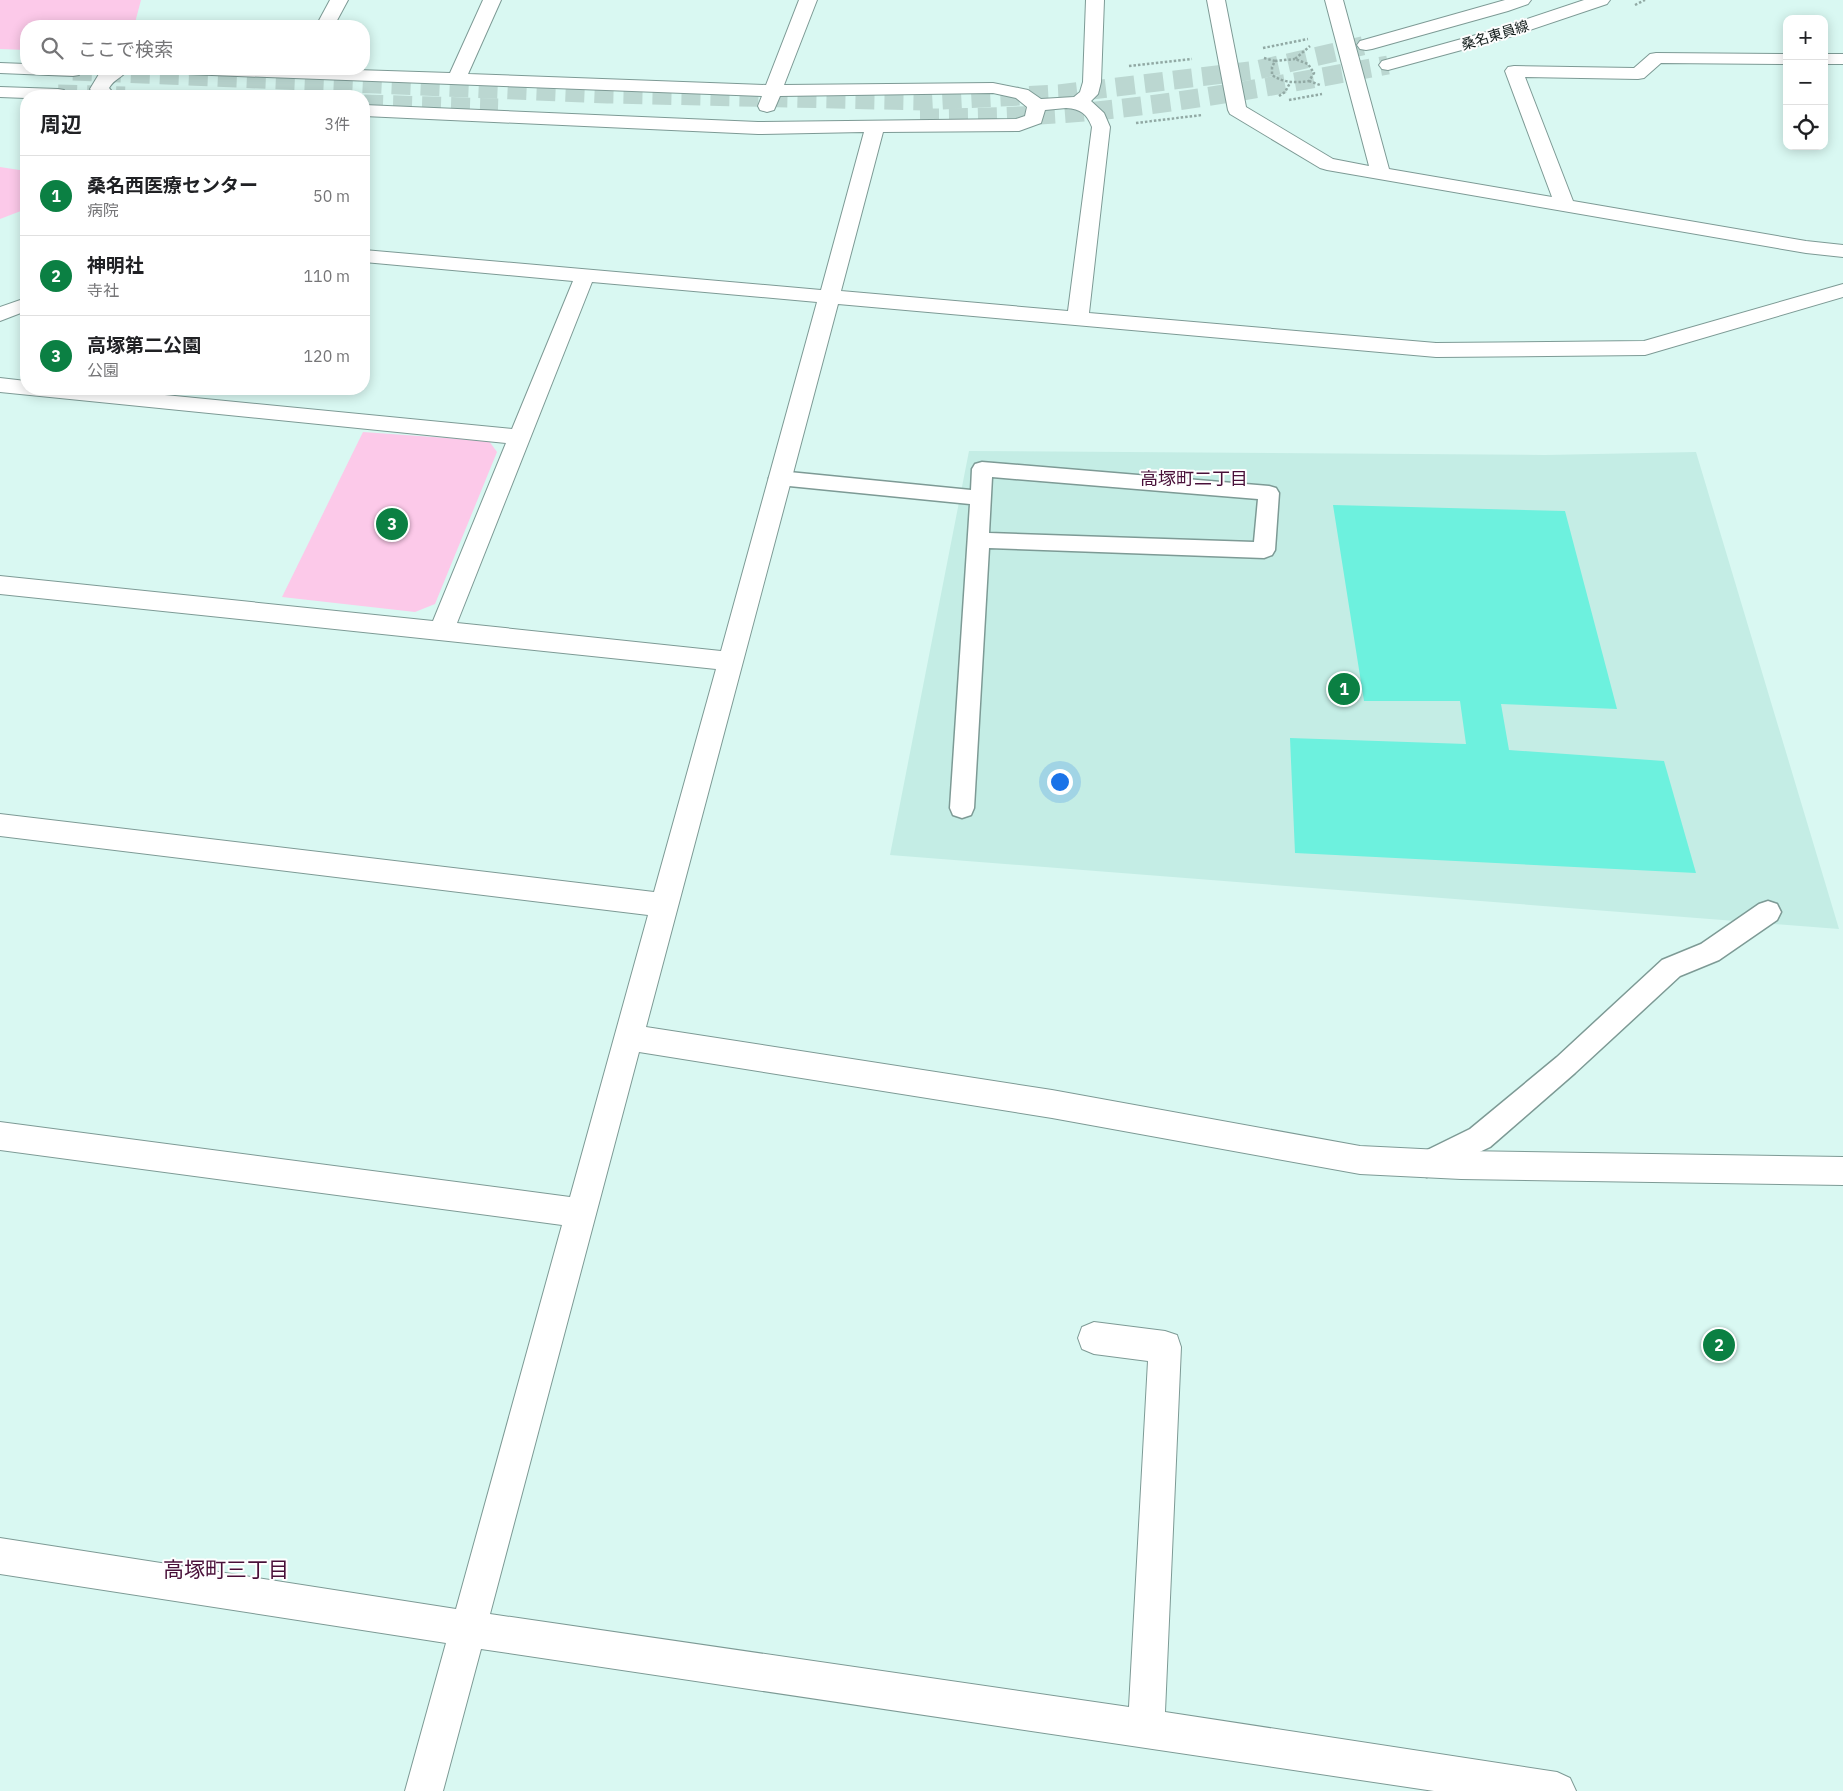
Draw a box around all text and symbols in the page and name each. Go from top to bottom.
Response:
map controls [1783,15,1828,150]
button: + [1783,15,1828,60]
street label: 桑名東員線 [1459,16,1531,54]
search box [20,20,370,75]
icon: search [38,34,66,62]
text: ここで検索 [78,37,173,61]
button: − [1783,60,1828,105]
button: locate [1783,105,1828,150]
text: 周辺 [40,110,82,138]
text: 3件 [324,114,350,134]
text: 桑名西医療センター [87,173,258,197]
text: 1 [51,186,61,206]
text: 50 m [313,186,350,206]
text: 病院 [87,200,119,220]
text: 神明社 [87,253,144,277]
text: 2 [51,266,61,286]
text: 110 m [303,266,350,286]
text: 寺社 [87,280,119,300]
text: 高塚第二公園 [87,333,201,357]
text: 3 [51,346,61,366]
text: 120 m [303,346,350,366]
text: 公園 [87,360,119,380]
district label: 高塚町二丁目 [1140,467,1248,490]
pin: 3 [376,505,408,543]
pin: 1 [1328,670,1360,708]
your location [1047,769,1073,795]
pin: 2 [1703,1326,1735,1364]
district label: 高塚町三丁目 [163,1555,289,1583]

